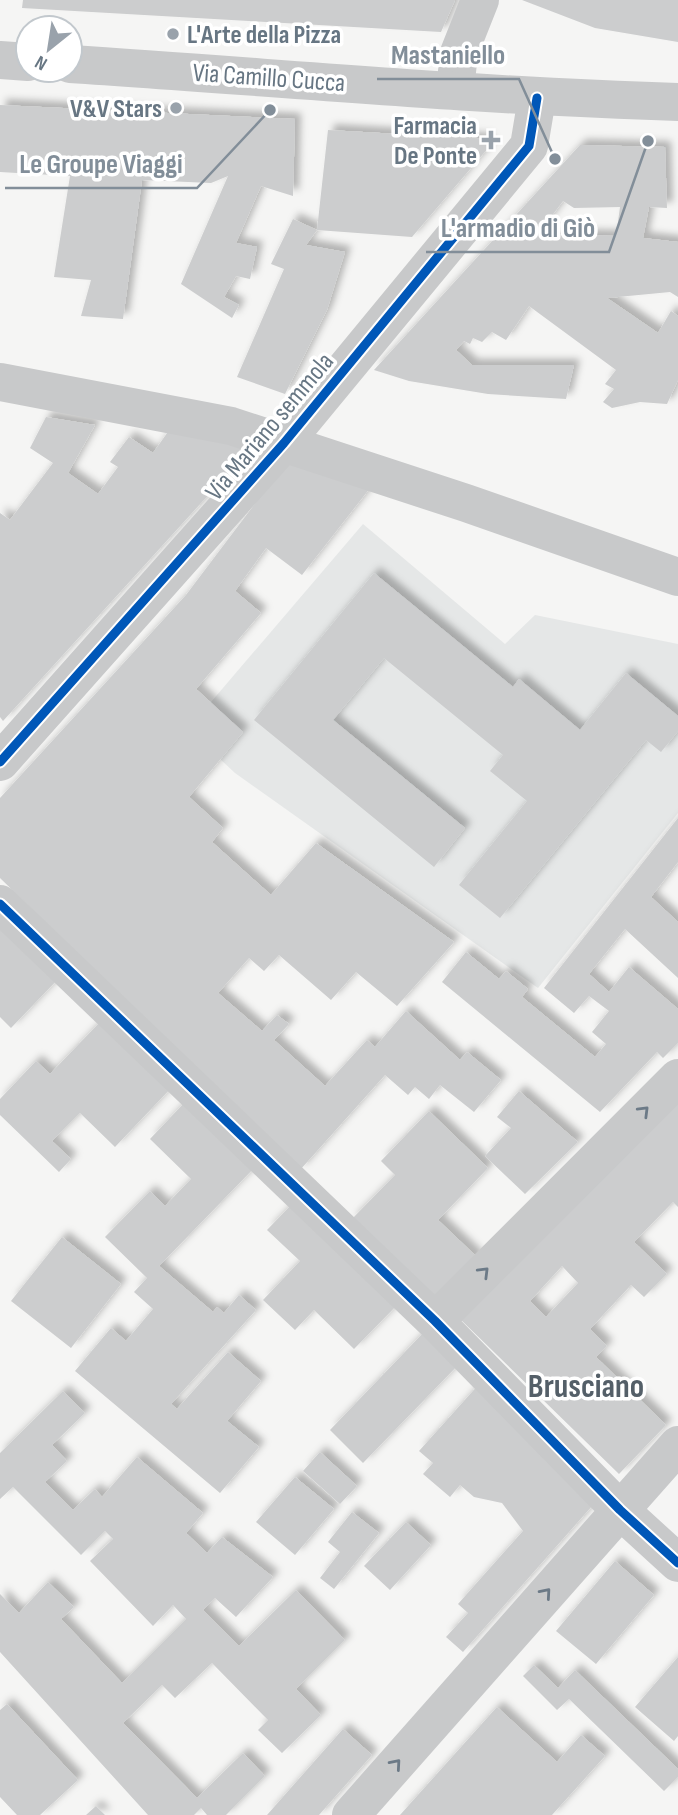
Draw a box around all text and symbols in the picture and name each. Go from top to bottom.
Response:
north arrow [14,14,84,84]
place label: L'Arte della Pizza [187,20,341,51]
marker: L'Arte della Pizza [165,26,181,42]
callout: Mastaniello [377,30,519,79]
text: Mastaniello [391,39,505,72]
text: N [31,50,51,75]
street label: Via Camillo Cucca [192,58,346,99]
place label: V&V Stars [70,94,162,125]
marker: V&V Stars [168,100,184,116]
place label: Farmacia De Ponte [394,111,477,172]
marker: Farmacia De Ponte [483,132,499,148]
callout: Le Groupe Viaggi [5,139,197,188]
text: Le Groupe Viaggi [19,148,183,181]
callout: L'armadio di Giò [426,203,609,252]
text: L'armadio di Giò [441,212,595,245]
street label: Via Mariano semmola [199,347,341,507]
one-way arrow [636,1107,649,1120]
one-way arrow [475,1268,488,1281]
district label: Brusciano [528,1367,644,1407]
one-way arrow [538,1588,550,1601]
one-way arrow [388,1759,400,1772]

